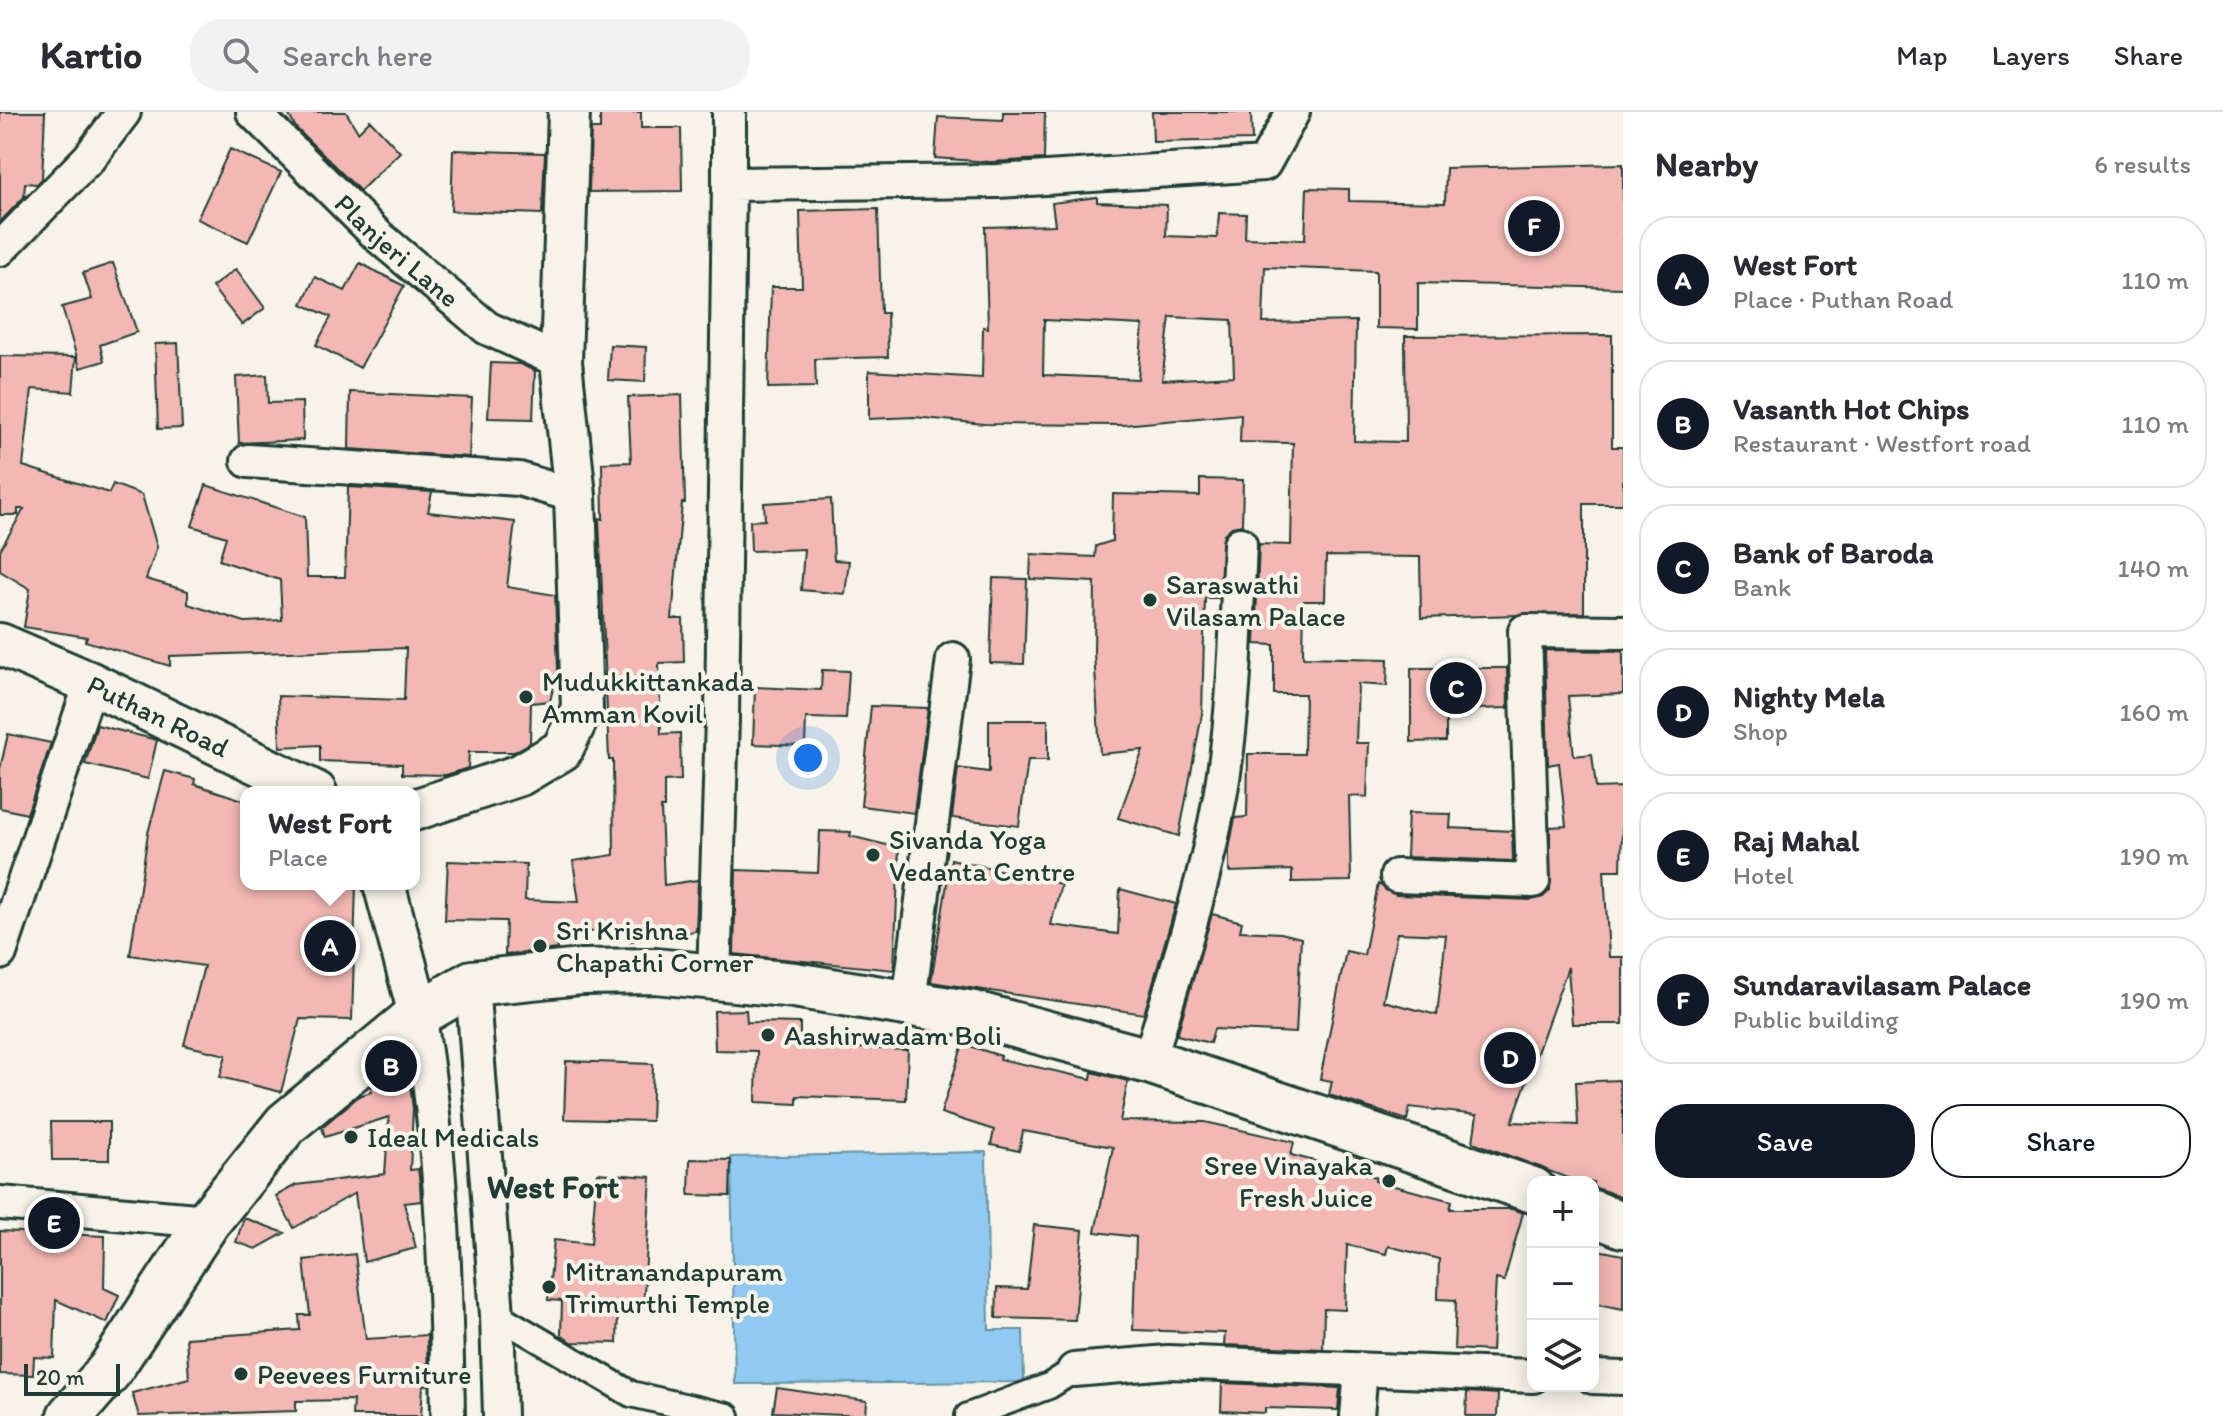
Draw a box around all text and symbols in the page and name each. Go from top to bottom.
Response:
search box [190,19,750,91]
text: Kartio [40,32,142,78]
icon: search [218,33,262,77]
text: Search here [282,37,433,74]
text: Map [1896,38,1948,72]
text: Layers [1992,38,2070,72]
text: Share [2114,38,2183,72]
text: Nearby [1655,144,1758,185]
text: 6 results [2094,148,2191,180]
street label: Planjeri Lane [328,186,467,315]
pin: F [1508,196,1560,256]
text: West Fort [1733,246,1857,283]
text: A [1675,264,1691,296]
text: 110 m [2121,264,2189,296]
text: Place · Puthan Road [1733,283,1953,315]
text: Vasanth Hot Chips [1733,390,1969,427]
text: B [1675,408,1691,440]
text: 110 m [2121,408,2189,440]
text: Restaurant · Westfort road [1733,427,2031,459]
text: Bank of Baroda [1733,534,1933,571]
text: C [1675,552,1691,584]
text: 140 m [2118,552,2189,584]
place label: Saraswathi Vilasam Palace [1166,567,1346,633]
text: Bank [1733,571,1791,603]
marker: Saraswathi Vilasam Palace [1141,591,1159,609]
pin: C [1430,658,1482,718]
place label: Mudukkittankada Amman Kovil [542,664,755,730]
street label: Puthan Road [82,667,235,765]
text: Nighty Mela [1733,678,1885,715]
marker: Mudukkittankada Amman Kovil [517,688,535,706]
text: D [1674,696,1692,728]
text: 160 m [2119,696,2189,728]
text: Shop [1733,715,1788,747]
your location [788,738,828,778]
popup [240,786,420,890]
text: West Fort [268,804,392,841]
place label: Sivanda Yoga Vedanta Centre [889,822,1075,888]
text: Raj Mahal [1733,822,1859,859]
text: E [1676,840,1690,872]
text: 190 m [2120,840,2189,872]
text: Place [268,841,328,873]
marker: Sivanda Yoga Vedanta Centre [864,846,882,864]
text: Hotel [1733,859,1794,891]
place label: Sri Krishna Chapathi Corner [556,913,753,979]
pin: A [304,916,356,976]
marker: Sri Krishna Chapathi Corner [531,937,549,955]
text: Sundaravilasam Palace [1733,966,2031,1003]
text: F [1676,984,1690,1016]
text: 190 m [2120,984,2189,1016]
text: Public building [1733,1003,1899,1035]
place label: Aashirwadam Boli [784,1018,1002,1052]
marker: Aashirwadam Boli [759,1026,777,1044]
pin: D [1484,1028,1536,1088]
pin: B [365,1036,417,1096]
button: Save [1655,1104,1915,1178]
button: Share [1931,1104,2191,1178]
place label: Ideal Medicals [367,1120,539,1154]
marker: Ideal Medicals [342,1128,360,1146]
place label: Sree Vinayaka Fresh Juice [1204,1148,1373,1214]
district label: West Fort [487,1168,619,1206]
marker: Sree Vinayaka Fresh Juice [1380,1172,1398,1190]
map controls [1527,1176,1599,1392]
button: + [1527,1176,1599,1248]
pin: E [28,1193,80,1253]
button: − [1527,1248,1599,1320]
place label: Mitranandapuram Trimurthi Temple [565,1254,784,1320]
marker: Mitranandapuram Trimurthi Temple [540,1278,558,1296]
button: layers [1527,1320,1599,1392]
place label: Peevees Furniture [257,1357,471,1391]
scale bar [24,1360,120,1396]
text: 20 m [36,1364,85,1391]
marker: Peevees Furniture [232,1365,250,1383]

